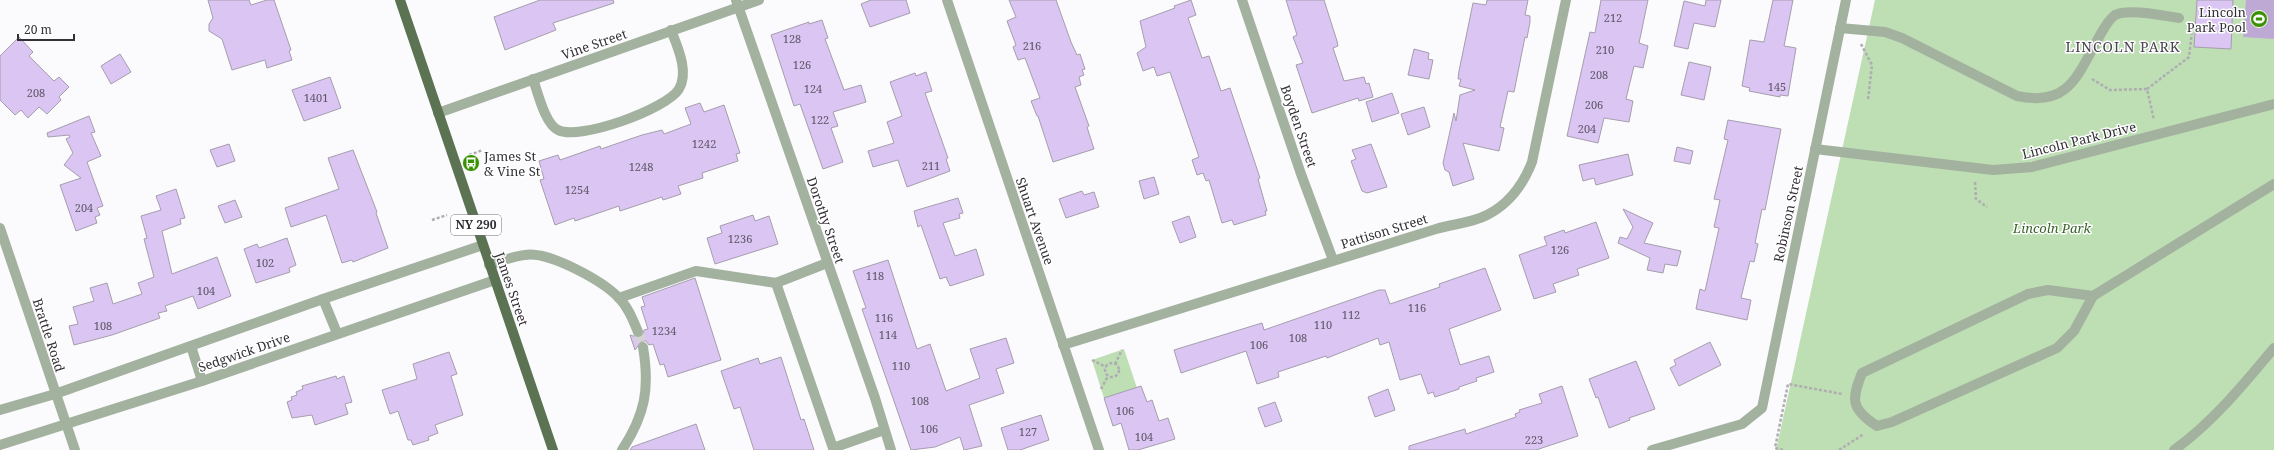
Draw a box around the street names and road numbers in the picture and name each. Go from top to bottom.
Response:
street label: Vine Street [559,24,629,64]
street label: Boyden Street [1276,82,1322,170]
street label: Lincoln Park Drive [2020,117,2138,163]
street label: Robinson Street [1769,164,1807,264]
street label: Dorothy Street [803,174,849,266]
street label: Shuart Avenue [1012,175,1058,267]
street label: Pattison Street [1338,209,1430,253]
road number: NY 290 [451,215,501,235]
street label: James Street [491,249,533,329]
street label: Brattle Road [29,296,69,374]
street label: Sedgwick Drive [196,328,292,376]

